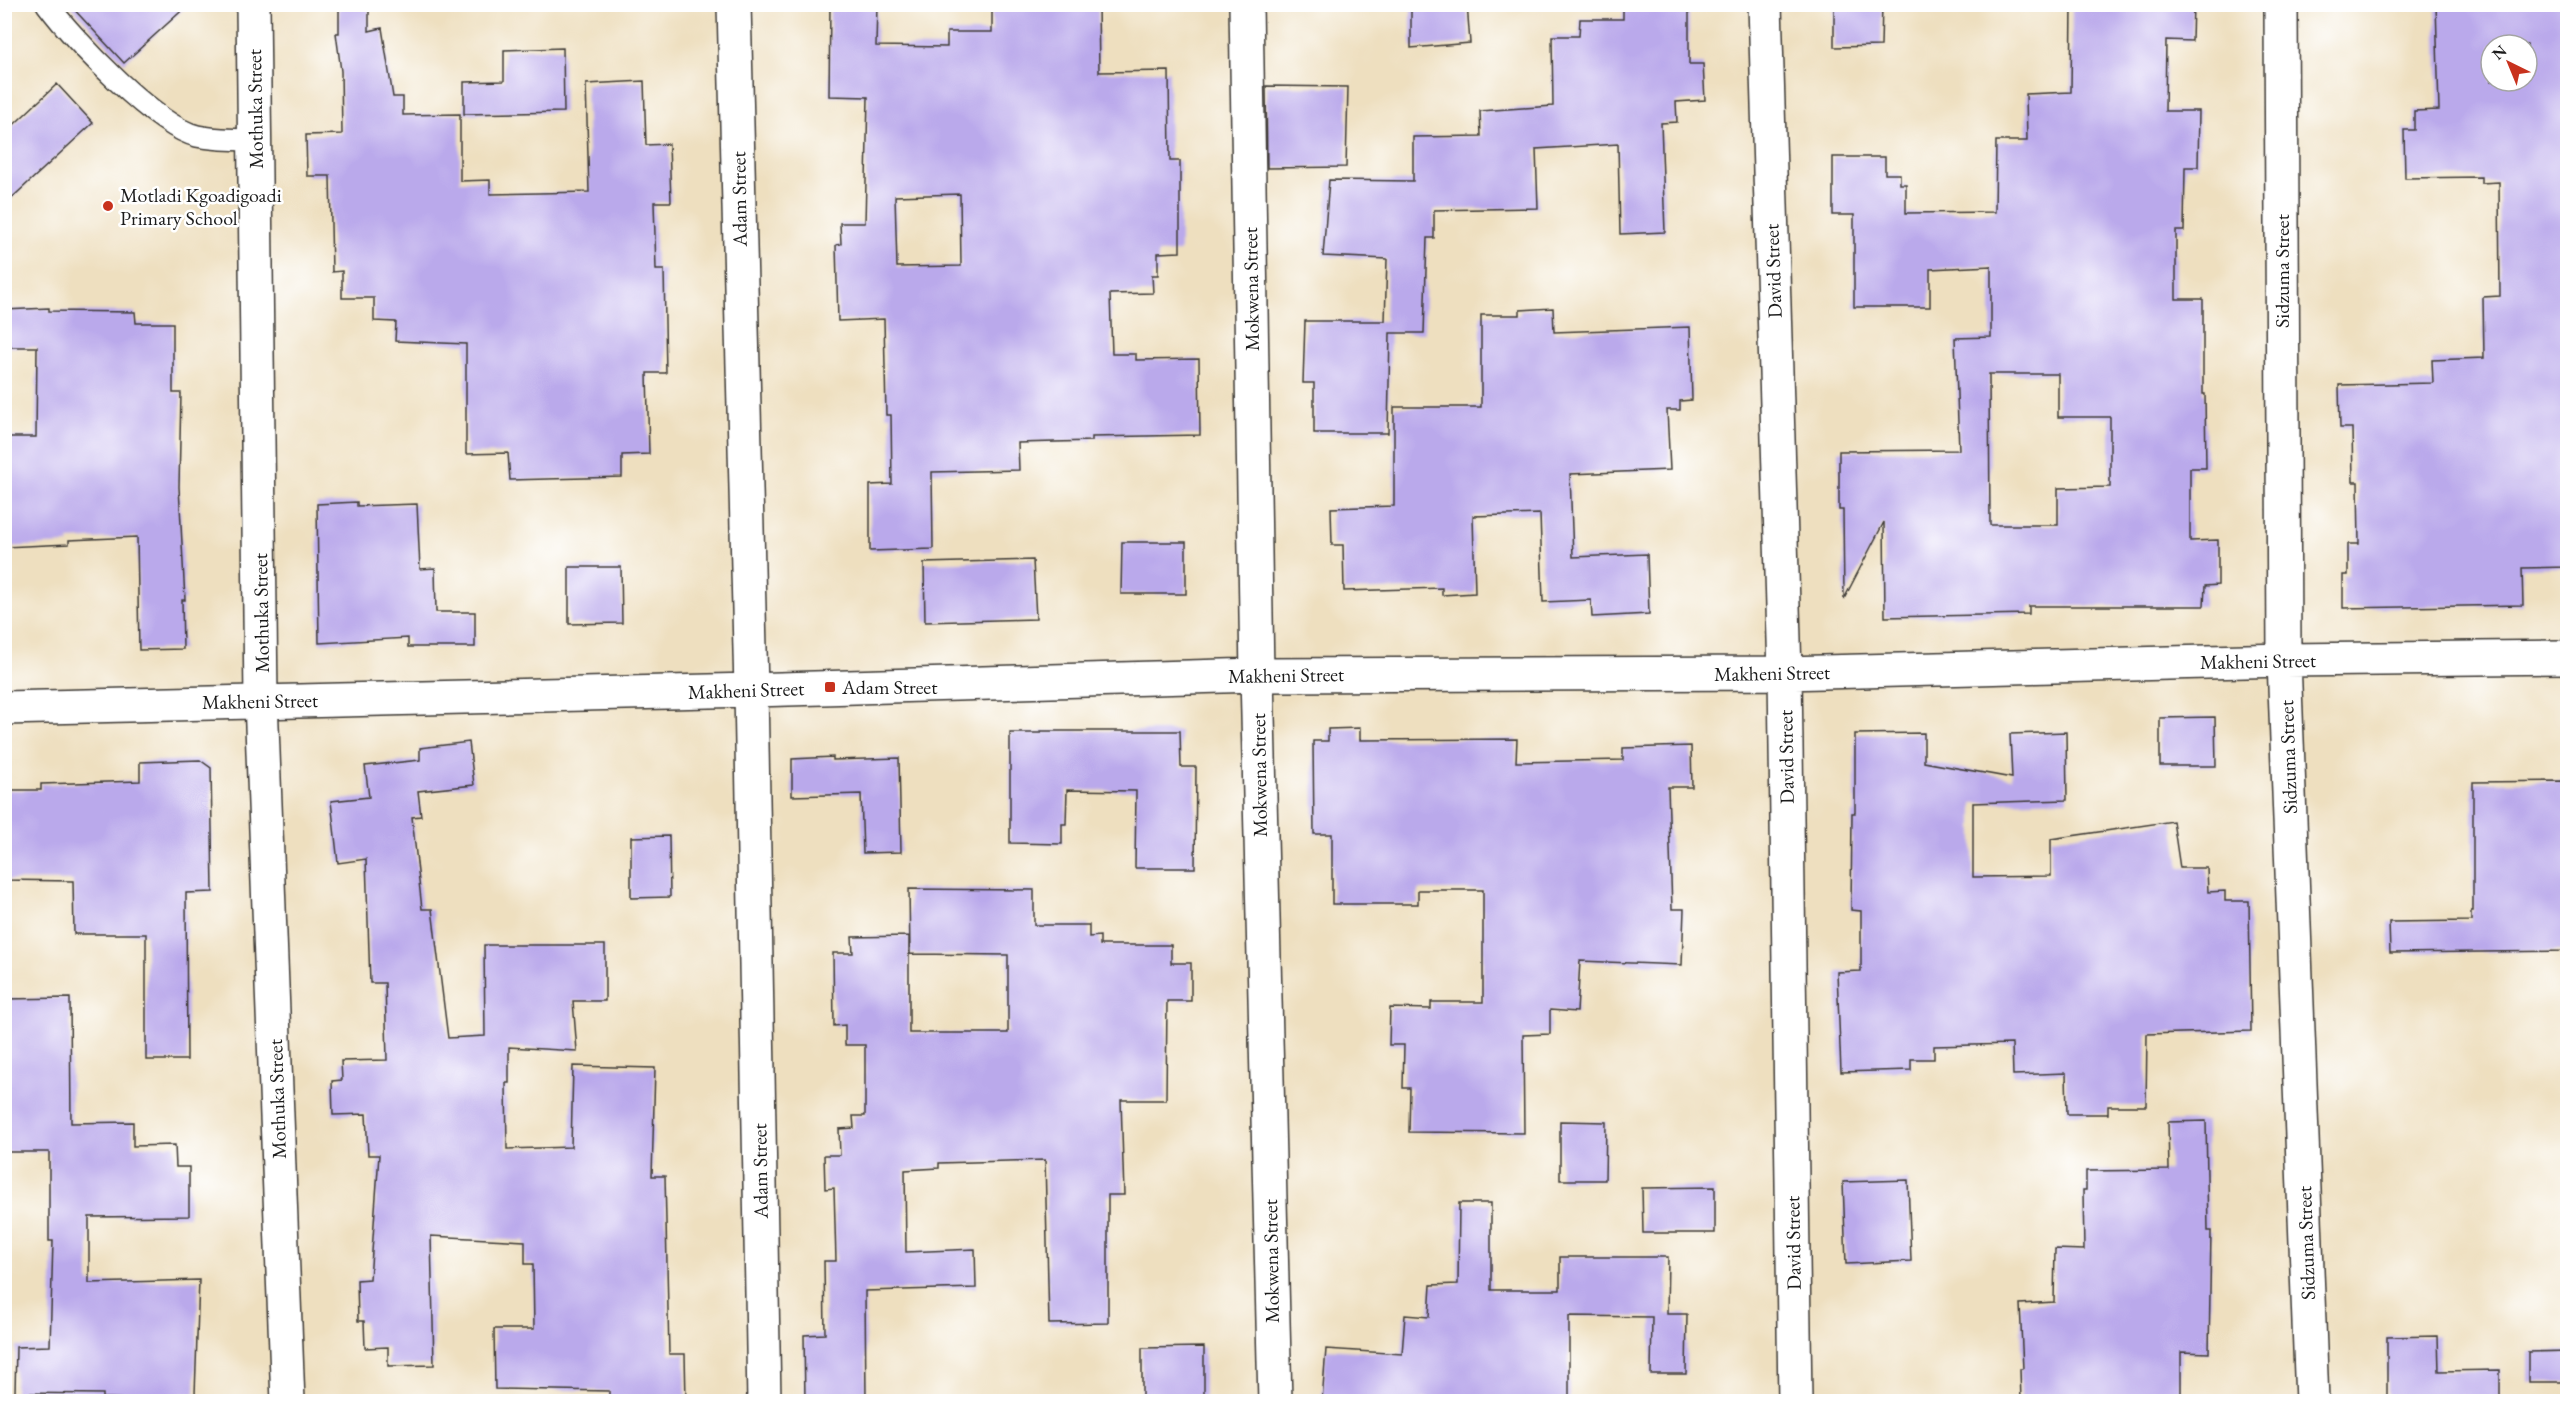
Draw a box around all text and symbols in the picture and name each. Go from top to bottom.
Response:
north arrow [2479,33,2539,93]
text: N [2487,40,2511,64]
street label: Mothuka Street [241,48,269,169]
street label: Adam Street [725,150,753,248]
place label: Motladi Kgoadigoadi Primary School [120,182,282,231]
marker: Motladi Kgoadigoadi Primary School [101,199,115,213]
street label: Sidzuma Street [2269,213,2295,328]
street label: David Street [1758,223,1788,319]
street label: Mokwena Street [1237,226,1265,351]
street label: Mothuka Street [247,552,275,673]
street label: Makheni Street [2200,647,2317,675]
street label: Makheni Street [1714,659,1831,687]
street label: Makheni Street [1228,661,1345,689]
place label: Adam Street [841,674,938,700]
street label: Makheni Street [687,675,805,705]
marker: Adam Street [823,680,837,694]
street label: Makheni Street [202,687,319,715]
street label: Sidzuma Street [2273,699,2303,814]
street label: David Street [1772,709,1800,804]
street label: Mokwena Street [1245,712,1273,837]
street label: Mothuka Street [262,1038,292,1159]
street label: Adam Street [746,1122,774,1220]
street label: Sidzuma Street [2291,1185,2321,1300]
street label: David Street [1779,1195,1807,1290]
street label: Mokwena Street [1257,1198,1285,1323]

